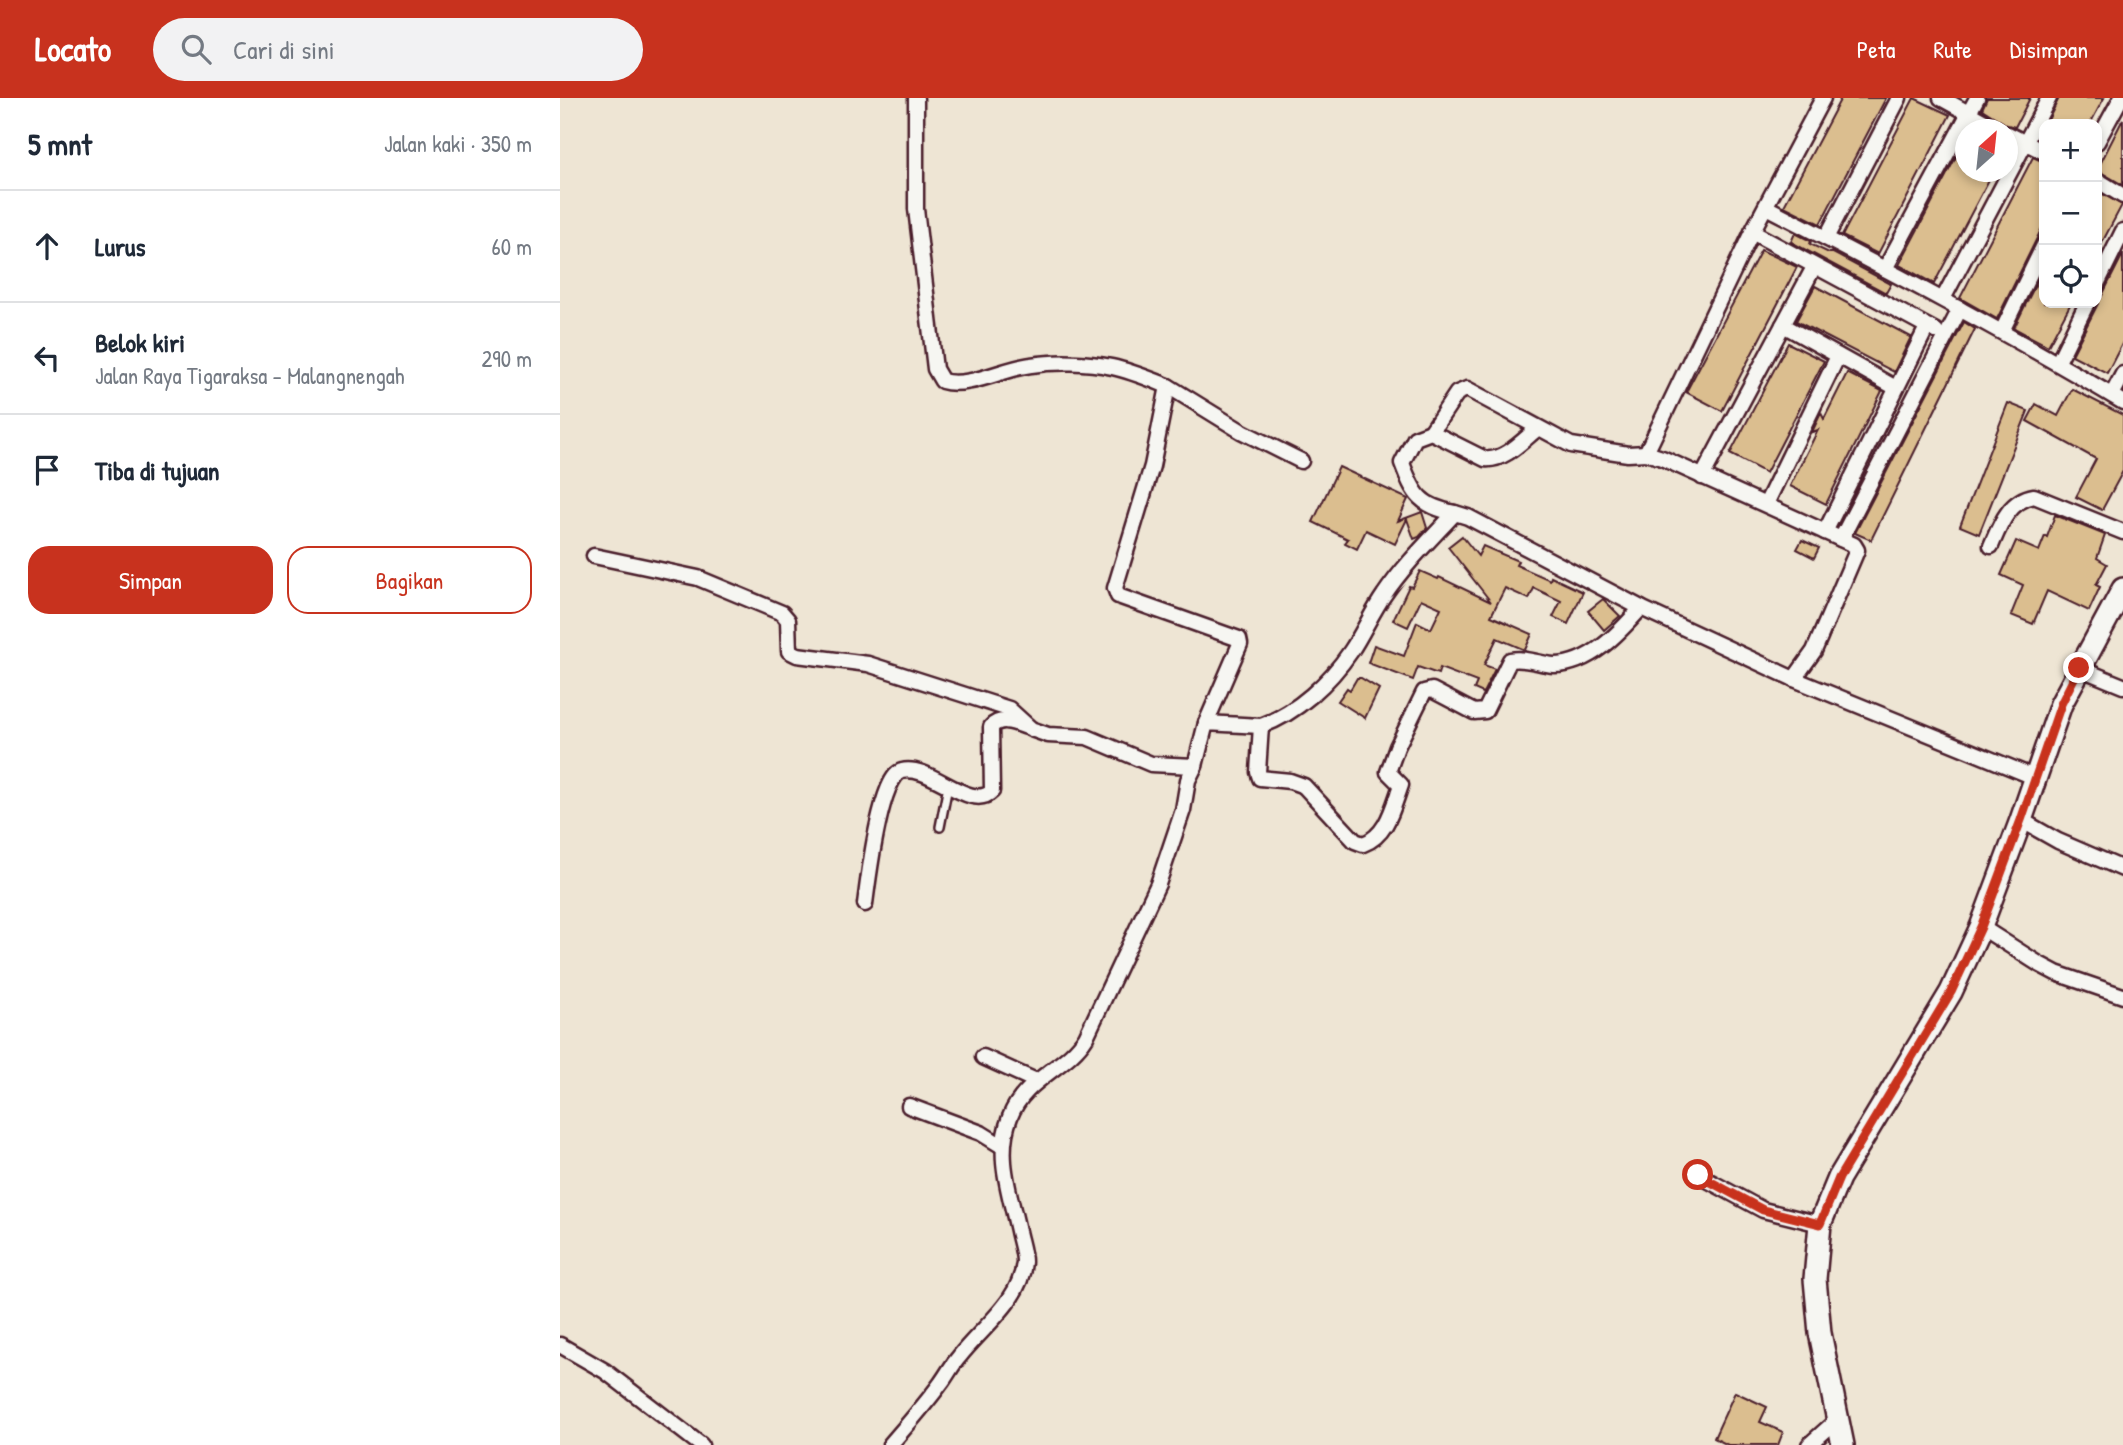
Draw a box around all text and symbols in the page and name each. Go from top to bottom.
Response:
search box [153,18,643,81]
text: Locato [35,27,111,71]
icon: search [177,30,215,68]
text: Cari di sini [233,32,335,67]
text: Peta [1857,33,1895,65]
text: Rute [1933,33,1972,65]
text: Disimpan [2010,33,2088,65]
north arrow [1955,119,2018,182]
map controls [2039,119,2102,308]
button: + [2039,119,2102,182]
text: 5 mnt [28,124,92,164]
text: Jalan kaki · 350 m [384,128,532,159]
button: − [2039,182,2102,245]
icon: ahead [28,227,66,265]
text: Lurus [95,229,146,264]
text: 60 m [492,231,532,262]
button: locate [2039,245,2102,308]
text: Belok kiri [95,325,185,360]
icon: left [28,339,66,377]
text: 290 m [482,343,532,374]
text: Jalan Raya Tigaraksa - Malangnengah [95,360,405,391]
icon: arrive [28,451,66,489]
text: Tiba di tujuan [95,453,220,488]
button: Simpan [28,546,273,614]
button: Bagikan [287,546,532,614]
route end [2063,652,2094,683]
route start [1682,1159,1713,1190]

